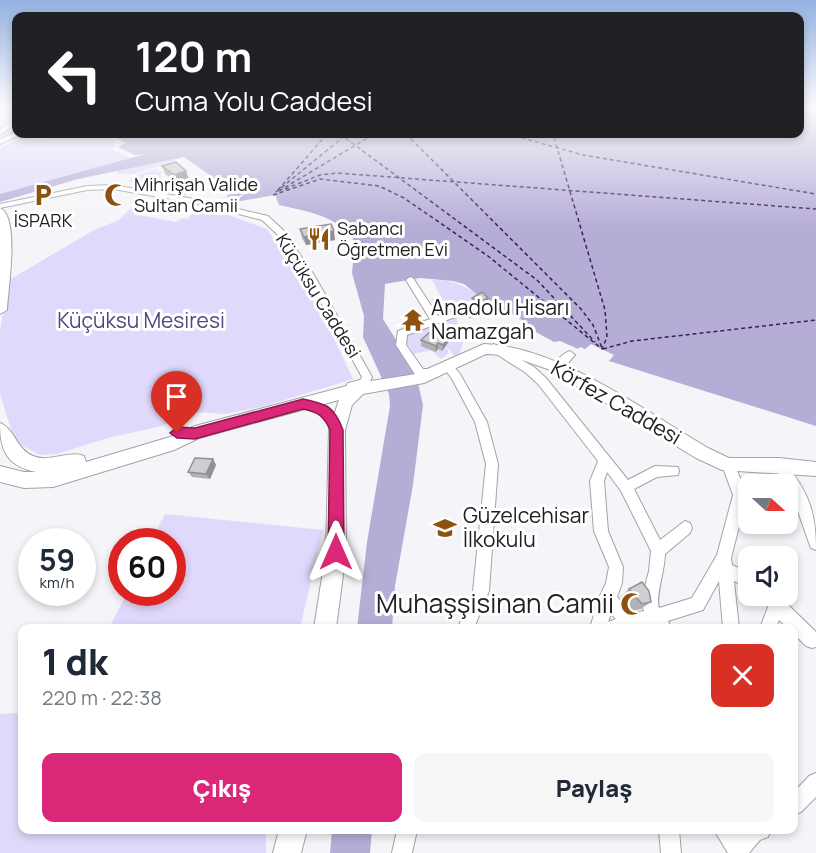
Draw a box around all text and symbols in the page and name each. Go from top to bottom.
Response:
text: 120 m [135,27,252,85]
icon: left [36,36,114,114]
text: Cuma Yolu Caddesi [135,82,373,119]
place label: Mihrişah Valide Sultan Camii [134,172,258,217]
parking icon: İSPARK [30,182,56,208]
mosque icon: Mihrişah Valide Sultan Camii [103,182,129,208]
place label: İSPARK [14,208,73,232]
place label: Sabancı Öğretmen Evi [337,216,448,261]
restaurant icon: Sabancı Öğretmen Evi [306,226,332,252]
street label: Küçüksu Caddesi [271,229,367,362]
place label: Anadolu Hisarı Namazgah [431,293,569,345]
park label: Küçüksu Mesiresi [57,306,225,334]
temple icon: Anadolu Hisarı Namazgah [400,307,426,333]
street label: Körfez Caddesi [546,354,687,451]
pin [151,371,202,433]
icon: arrive [160,380,193,413]
north arrow [738,474,798,534]
map controls [738,474,798,606]
place label: Güzelcehisar İlkokulu [463,501,589,553]
school or university icon: Güzelcehisar İlkokulu [432,515,458,541]
position arrow [304,520,368,584]
speed limit sign: 60 [108,528,186,606]
text: 59 [39,539,75,580]
button: sound [738,546,798,606]
text: km/h [40,572,74,593]
place label: Muhaşşisinan Camii [376,585,614,621]
mosque icon: Muhaşşisinan Camii [619,591,645,617]
text: 1 dk [42,637,108,686]
button: close [711,644,774,707]
text: 220 m · 22:38 [42,684,162,711]
button: Çıkış [42,753,402,822]
button: Paylaş [414,753,774,822]

